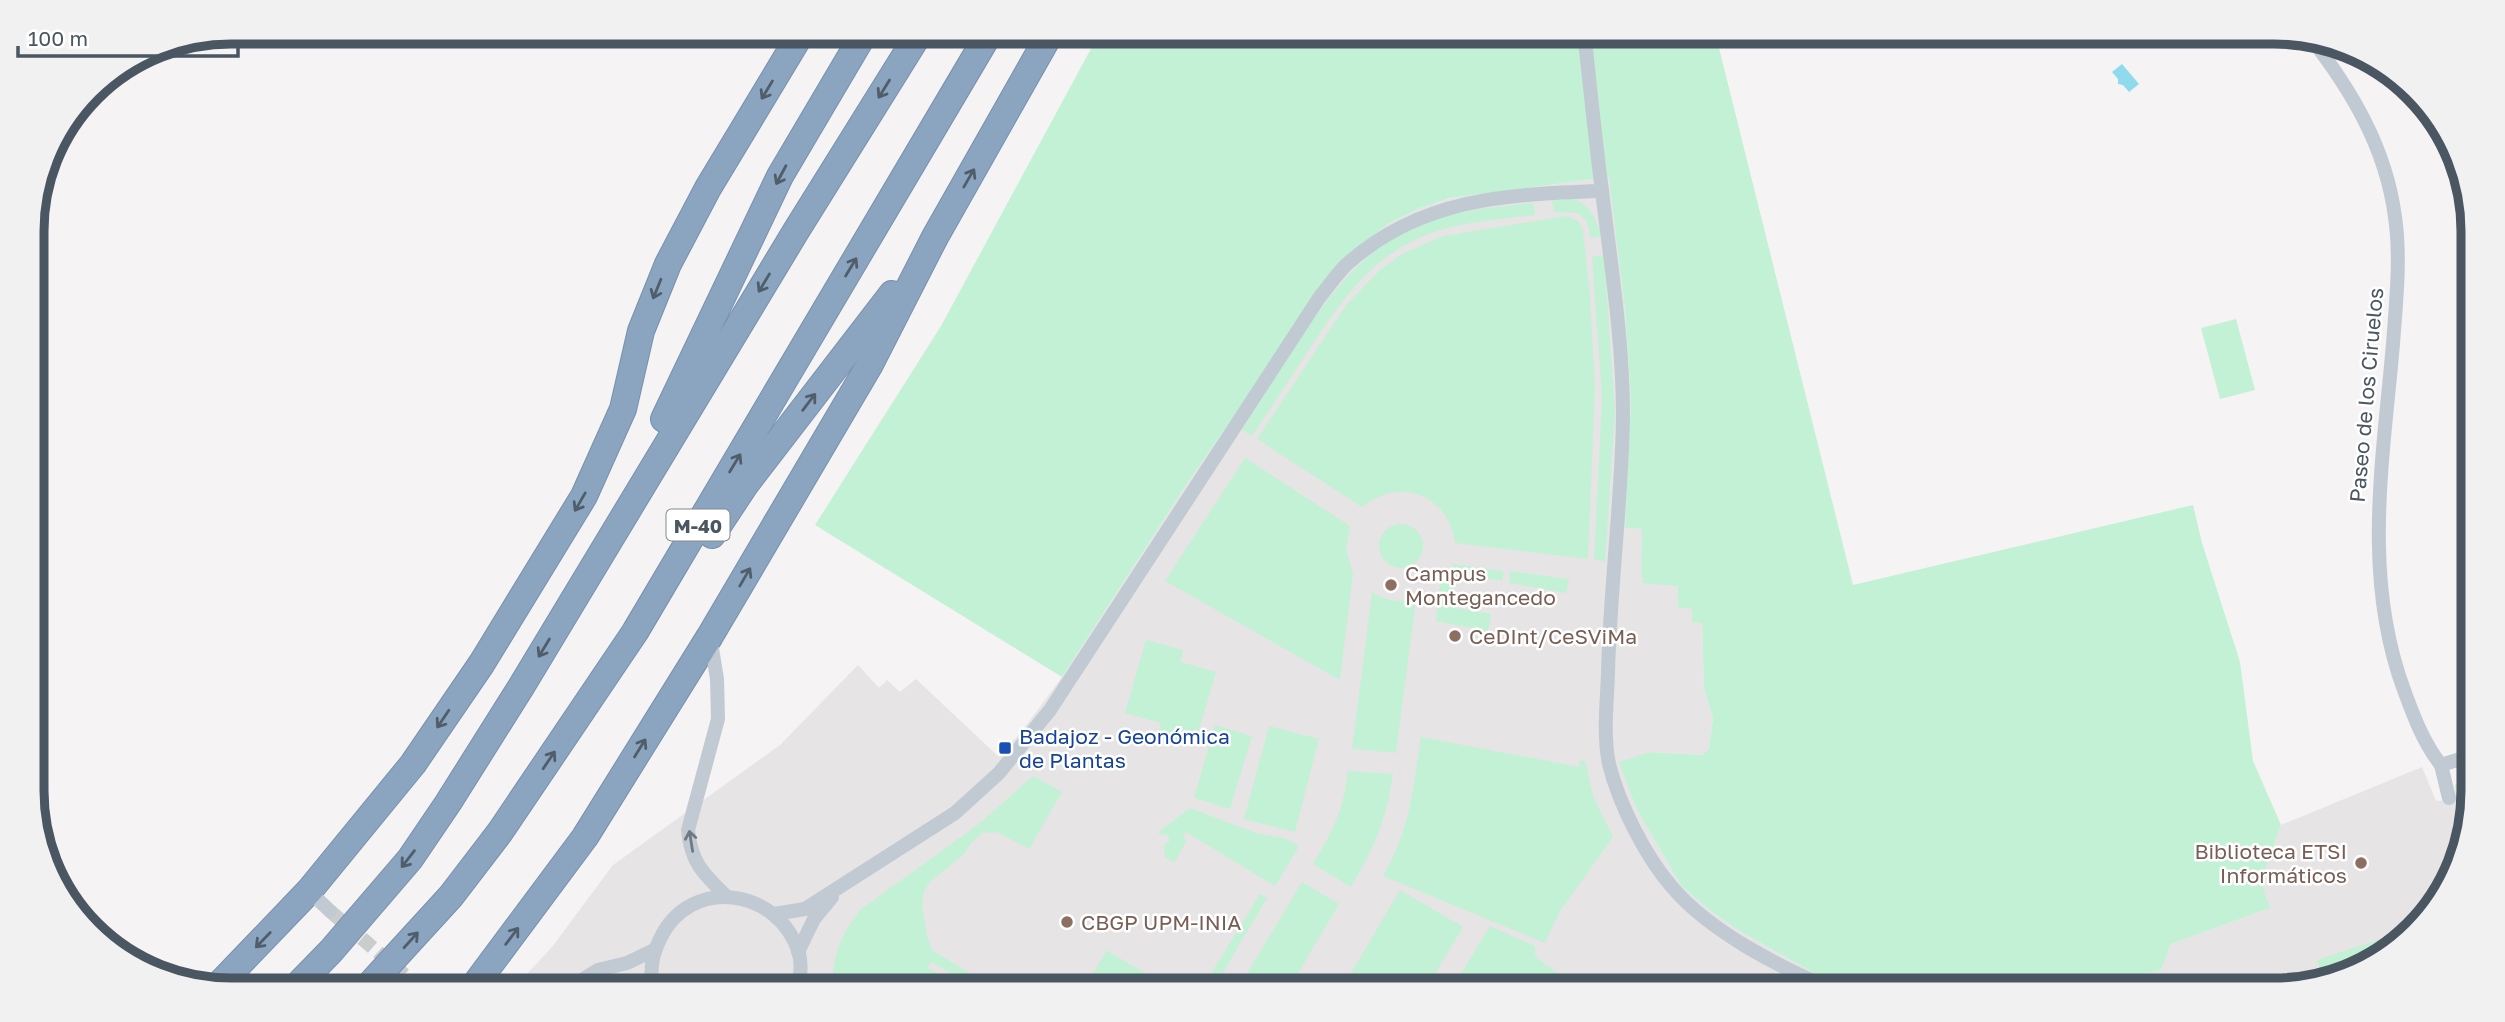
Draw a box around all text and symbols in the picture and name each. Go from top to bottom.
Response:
scale bar [18,14,238,58]
text: 100 m [28,25,88,51]
one-way arrow [760,79,774,99]
one-way arrow [876,79,890,99]
one-way arrow [774,164,787,185]
one-way arrow [963,168,976,189]
one-way arrow [844,258,858,278]
one-way arrow [757,272,771,292]
one-way arrow [650,278,663,299]
street label: Paseo de los Ciruelos [2344,286,2388,504]
one-way arrow [802,393,816,412]
one-way arrow [728,454,742,474]
one-way arrow [573,491,587,511]
road number: M-40 [666,510,730,540]
place label: Campus Montegancedo [1405,560,1556,610]
one-way arrow [738,567,752,587]
marker: Campus Montegancedo [1383,577,1399,593]
place label: CeDInt/CeSViMa [1469,623,1637,649]
marker: CeDInt/CeSViMa [1447,628,1463,644]
one-way arrow [537,638,551,658]
one-way arrow [436,709,450,729]
place label: Badajoz - Geonómica de Plantas [1019,723,1230,773]
one-way arrow [634,739,648,759]
marker: Badajoz - Geonómica de Plantas [997,740,1013,756]
one-way arrow [542,750,556,770]
one-way arrow [684,830,697,853]
place label: Biblioteca ETSI Informáticos [2194,838,2347,888]
one-way arrow [401,849,416,868]
marker: Biblioteca ETSI Informáticos [2353,855,2369,871]
place label: CBGP UPM-INIA [1081,909,1241,935]
marker: CBGP UPM-INIA [1059,914,1075,930]
one-way arrow [504,927,519,946]
one-way arrow [254,931,271,948]
one-way arrow [403,931,419,949]

